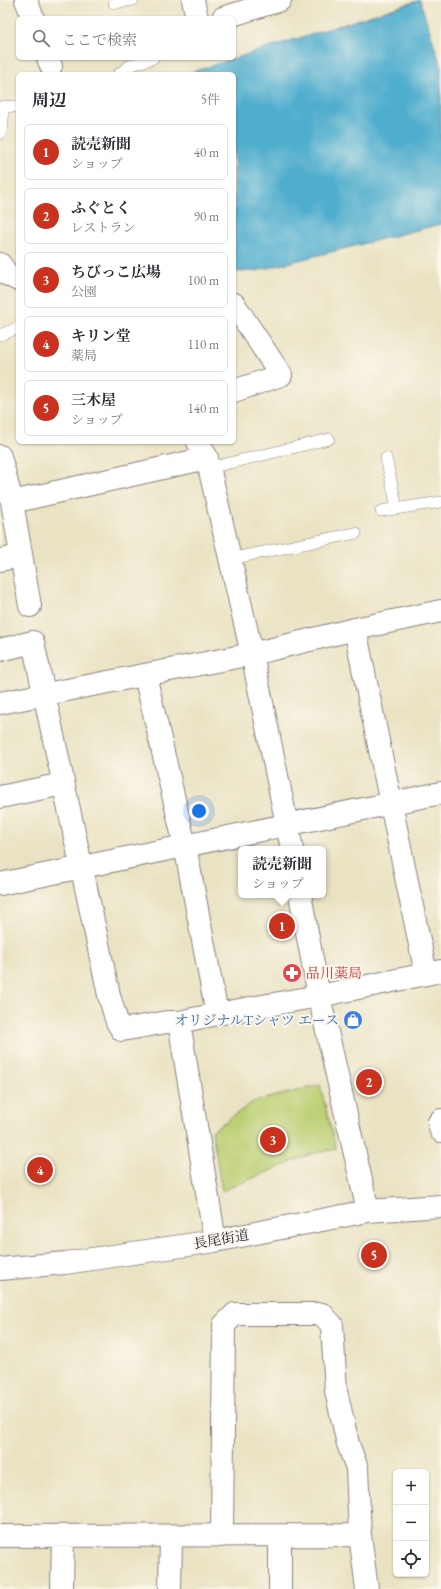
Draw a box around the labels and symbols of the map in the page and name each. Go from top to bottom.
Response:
your location [189,801,209,821]
pin: 1 [269,911,295,941]
pharmacy icon: 品川薬局 [281,962,303,984]
place label: 品川薬局 [306,964,362,982]
shop icon: オリジナルTシャツ エース [342,1009,364,1031]
place label: オリジナルTシャツ エース [175,1011,339,1029]
pin: 2 [356,1067,382,1097]
pin: 3 [260,1125,286,1155]
pin: 4 [27,1155,53,1185]
street label: 長尾街道 [192,1225,250,1253]
pin: 5 [361,1240,387,1270]

